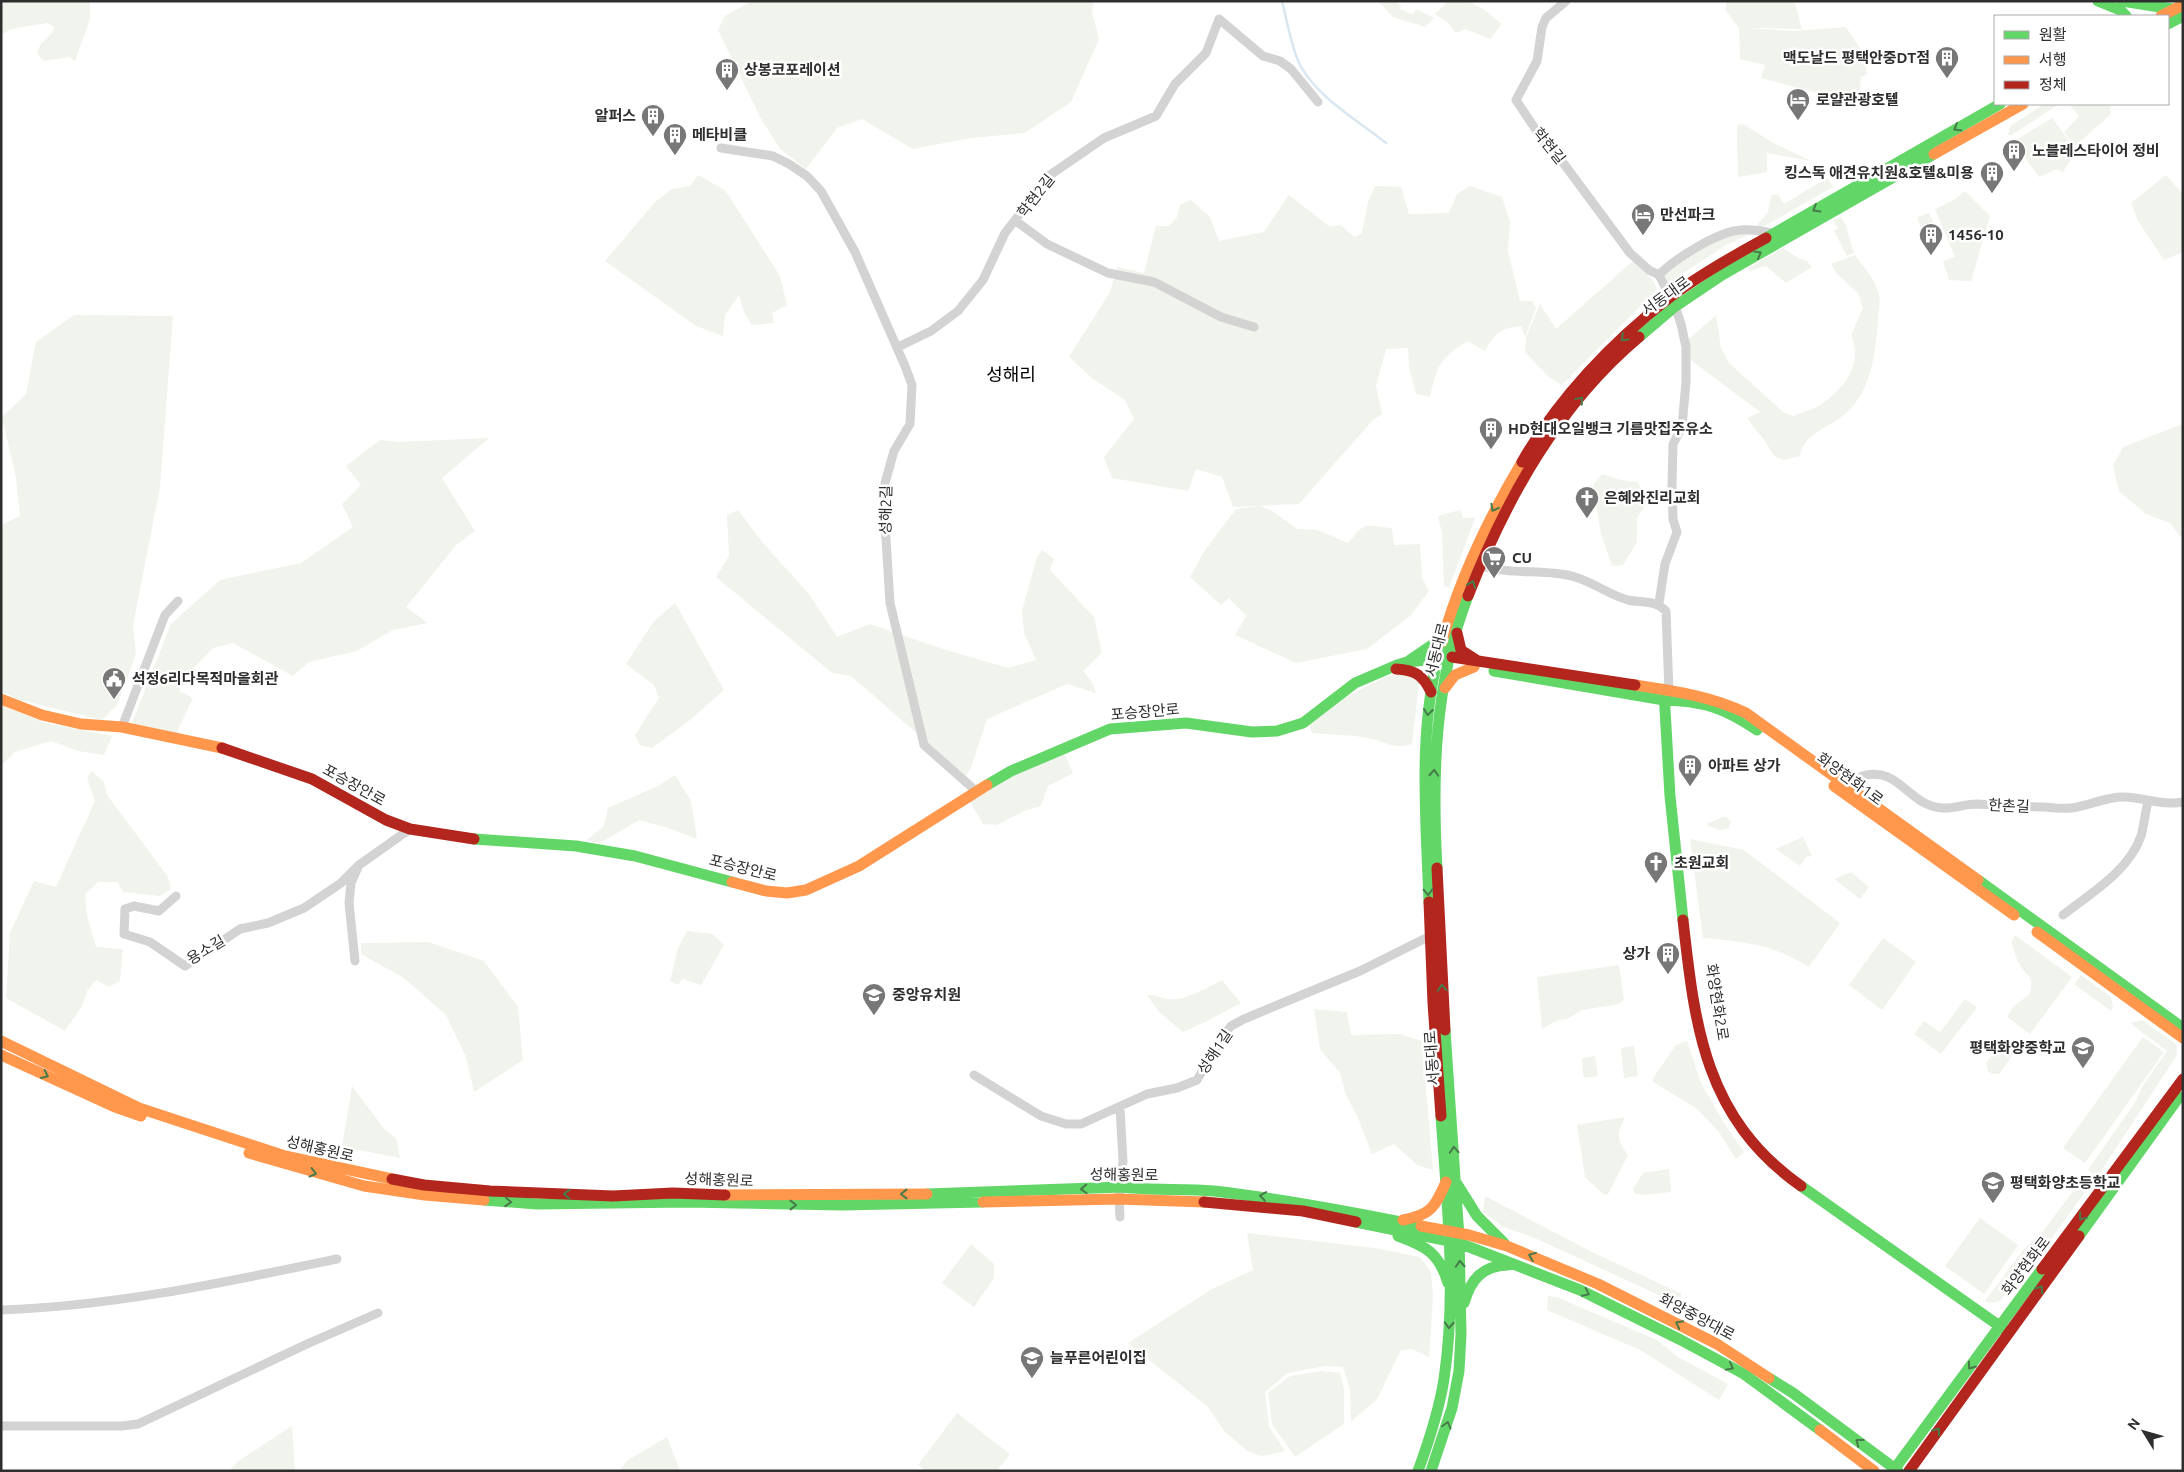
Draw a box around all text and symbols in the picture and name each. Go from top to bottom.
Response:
legend [1994,15,2169,105]
text: 원활 [2039,26,2067,43]
building icon: 맥도날드 평택안중DT점 [1934,45,1960,79]
place label: 맥도날드 평택안중DT점 [1783,49,1930,66]
text: 서행 [2039,51,2067,68]
building icon: 상봉코포레이션 [714,57,740,91]
place label: 상봉코포레이션 [744,61,841,78]
text: 정체 [2039,76,2067,93]
hotel icon: 로얄관광호텔 [1785,87,1811,121]
place label: 로얄관광호텔 [1816,91,1899,108]
building icon: 알퍼스 [640,103,666,137]
place label: 알퍼스 [595,107,636,124]
building icon: 메타비클 [662,122,688,156]
one-way arrow [1954,122,1963,132]
street label: 학현길 [1530,124,1569,167]
place label: 메타비클 [692,126,747,143]
building icon: 노블레스타이어 정비 [2001,138,2027,172]
place label: 노블레스타이어 정비 [2032,142,2160,159]
building icon: 킹스독 애견유치원&호텔&미용 [1979,160,2005,194]
place label: 킹스독 애견유치원&호텔&미용 [1784,164,1974,181]
street label: 학현2길 [1014,171,1058,221]
hotel icon: 만선파크 [1630,202,1656,236]
one-way arrow [1813,203,1822,213]
place label: 만선파크 [1660,206,1715,223]
building icon: 1456-10 [1918,222,1944,256]
place label: 1456-10 [1948,226,2004,243]
one-way arrow [1753,250,1762,260]
street label: 서동대로 [1638,272,1693,319]
one-way arrow [1620,332,1629,341]
district label: 성해리 [986,364,1036,384]
one-way arrow [1574,396,1583,405]
building icon: HD현대오일뱅크 기름맛집주유소 [1478,416,1504,450]
place label: HD현대오일뱅크 기름맛집주유소 [1508,420,1713,437]
street label: 성해2길 [877,485,894,535]
church icon: 은혜와진리교회 [1574,485,1600,519]
place label: 은혜와진리교회 [1604,489,1701,506]
one-way arrow [1491,503,1501,512]
supermarket icon: CU [1481,545,1507,579]
place label: CU [1512,549,1532,566]
one-way arrow [1466,581,1476,589]
street label: 서동대로 [1422,621,1451,679]
public building icon: 석정6리다목적마을회관 [101,666,127,700]
place label: 석정6리다목적마을회관 [132,670,279,687]
street label: 포승장안로 [1110,700,1180,723]
one-way arrow [1423,708,1434,716]
street label: 화양현화1로 [1814,749,1887,808]
building icon: 아파트 상가 [1677,753,1703,787]
place label: 아파트 상가 [1708,757,1781,774]
street label: 포승장안로 [320,760,389,809]
one-way arrow [1429,768,1440,776]
street label: 한촌길 [1988,796,2030,815]
church icon: 초원교회 [1643,850,1669,884]
street label: 포승장안로 [708,851,779,884]
place label: 초원교회 [1674,854,1729,871]
one-way arrow [1423,888,1433,896]
street label: 용소길 [184,932,228,968]
building icon: 상가 [1655,941,1681,975]
place label: 상가 [1622,945,1650,962]
street label: 화양현화2로 [1703,962,1732,1042]
school or university icon: 중앙유치원 [861,982,887,1016]
one-way arrow [1437,983,1448,991]
place label: 중앙유치원 [892,986,961,1003]
street label: 성해1길 [1194,1026,1236,1077]
street label: 서동대로 [1421,1030,1442,1086]
school or university icon: 평택화양중학교 [2070,1035,2096,1069]
place label: 평택화양중학교 [1969,1039,2066,1056]
one-way arrow [40,1069,49,1080]
street label: 성해홍원로 [285,1132,356,1165]
one-way arrow [1448,1145,1459,1153]
street label: 성해홍원로 [1089,1165,1159,1184]
one-way arrow [308,1167,316,1177]
street label: 성해홍원로 [684,1170,754,1189]
school or university icon: 평택화양초등학교 [1980,1170,2006,1204]
place label: 평택화양초등학교 [2010,1174,2121,1191]
one-way arrow [1080,1183,1088,1194]
one-way arrow [562,1189,570,1199]
one-way arrow [900,1189,908,1199]
one-way arrow [1259,1192,1268,1202]
one-way arrow [504,1196,512,1207]
one-way arrow [789,1200,797,1210]
one-way arrow [2079,1211,2088,1221]
street label: 화양현화로 [1998,1233,2053,1298]
one-way arrow [1528,1252,1537,1262]
one-way arrow [1454,1260,1465,1268]
one-way arrow [2035,1286,2043,1295]
one-way arrow [1581,1287,1590,1297]
street label: 화양중앙대로 [1657,1290,1738,1344]
one-way arrow [1675,1320,1684,1330]
one-way arrow [1443,1321,1454,1329]
school or university icon: 늘푸른어린이집 [1019,1345,1045,1379]
place label: 늘푸른어린이집 [1050,1349,1147,1366]
one-way arrow [1968,1360,1977,1370]
one-way arrow [1725,1361,1734,1371]
north arrow [2119,1407,2169,1457]
text: N [2124,1415,2143,1433]
one-way arrow [1441,1420,1452,1429]
one-way arrow [1932,1428,1940,1437]
one-way arrow [1856,1439,1865,1447]

